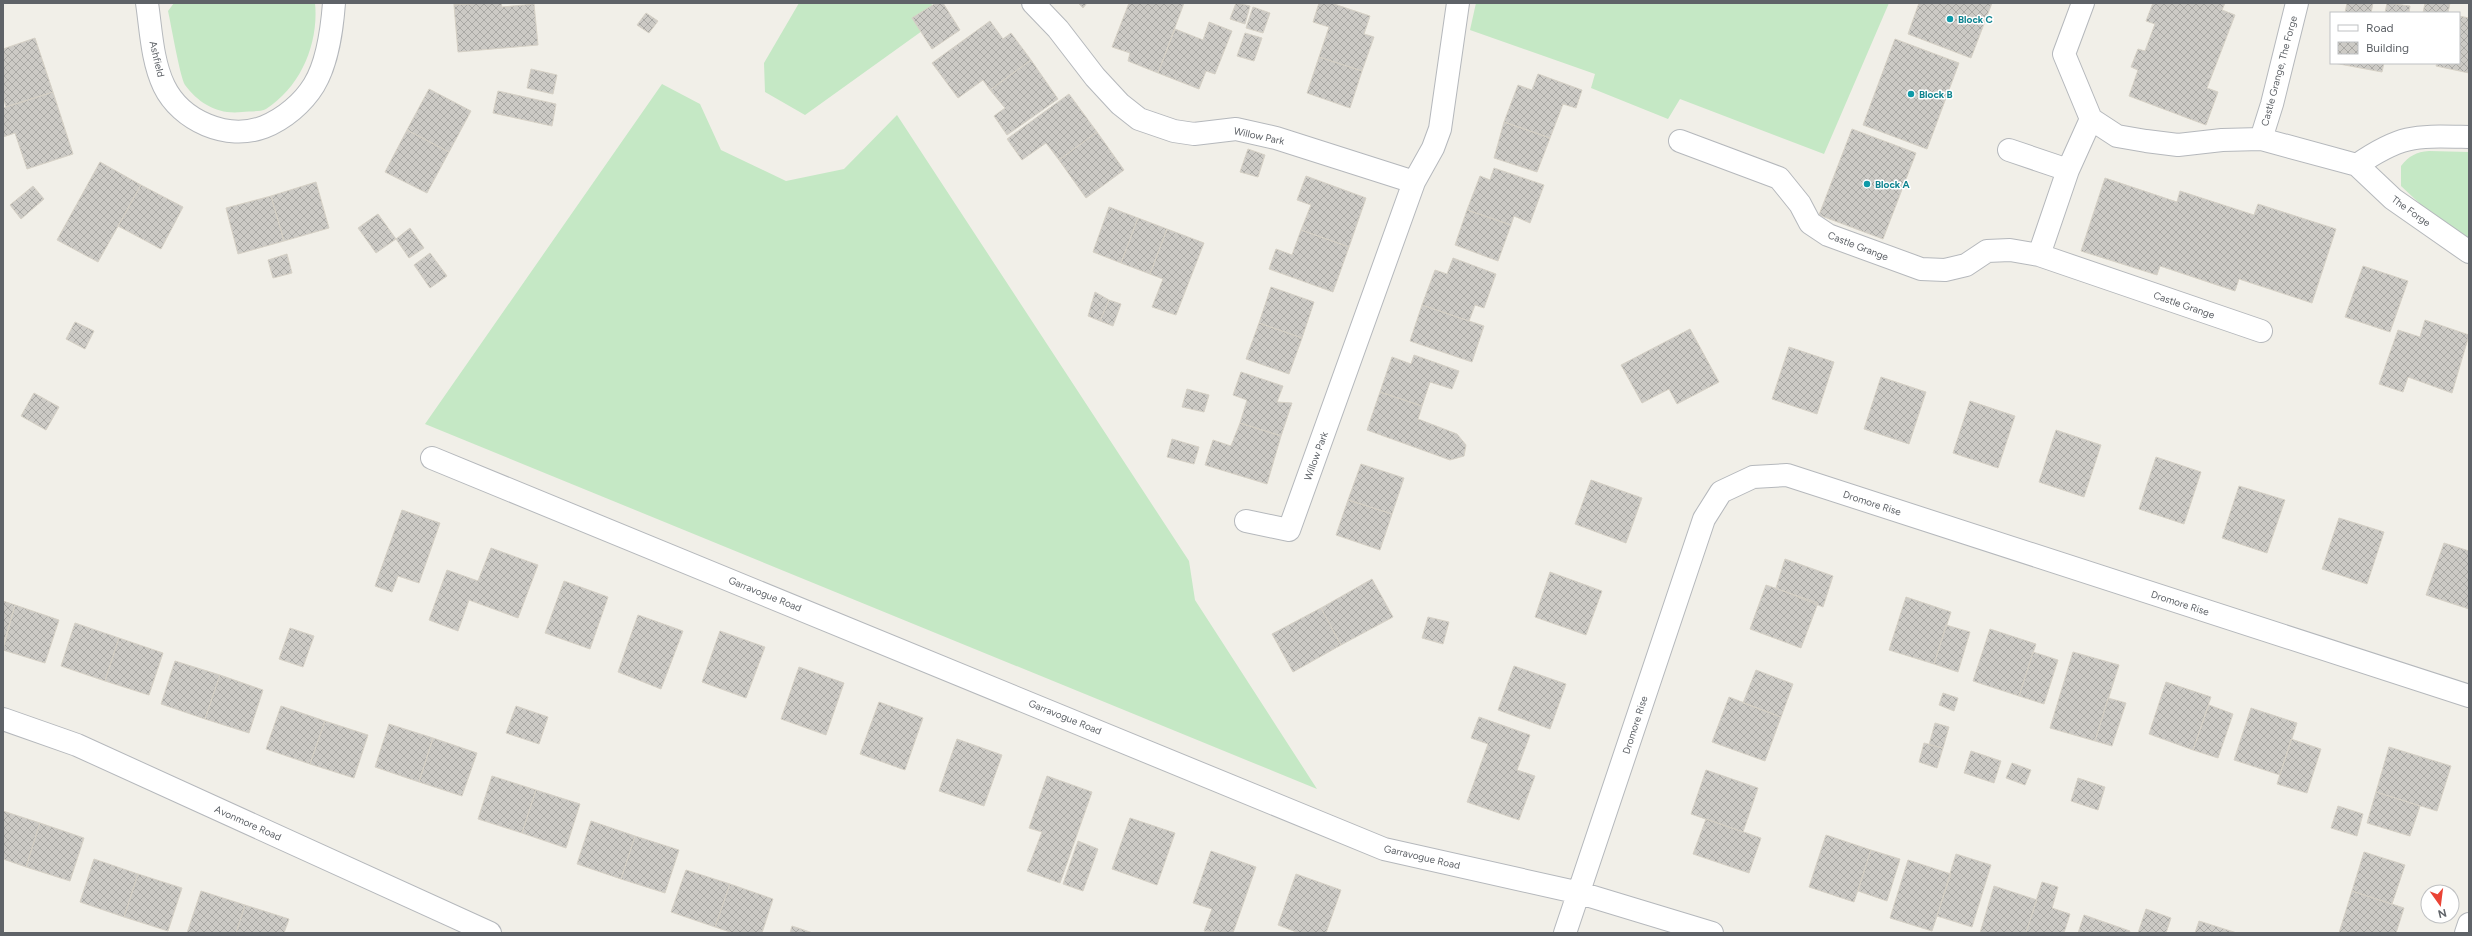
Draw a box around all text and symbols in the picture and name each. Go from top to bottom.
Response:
legend [2330,12,2460,64]
place label: Block C [1958,13,1993,26]
marker: Block C [1945,14,1955,24]
street label: Castle Grange, The Forge [2258,14,2300,128]
text: Road [2366,21,2394,35]
street label: Ashfield [147,40,167,78]
text: Building [2366,41,2409,55]
place label: Block B [1919,88,1953,101]
marker: Block B [1906,89,1916,99]
street label: Willow Park [1233,124,1286,148]
place label: Block A [1875,178,1911,191]
marker: Block A [1862,179,1872,189]
street label: The Forge [2389,193,2433,230]
street label: Castle Grange [1826,228,1891,264]
street label: Castle Grange [2152,288,2217,322]
street label: Willow Park [1301,430,1331,482]
street label: Dromore Rise [1841,487,1903,519]
street label: Garravogue Road [727,573,804,615]
street label: Dromore Rise [2149,587,2211,619]
street label: Dromore Rise [1619,694,1651,756]
street label: Garravogue Road [1027,696,1104,738]
street label: Avonmore Road [213,802,284,844]
street label: Garravogue Road [1383,842,1461,872]
north arrow [2420,884,2460,924]
text: N [2437,906,2448,921]

